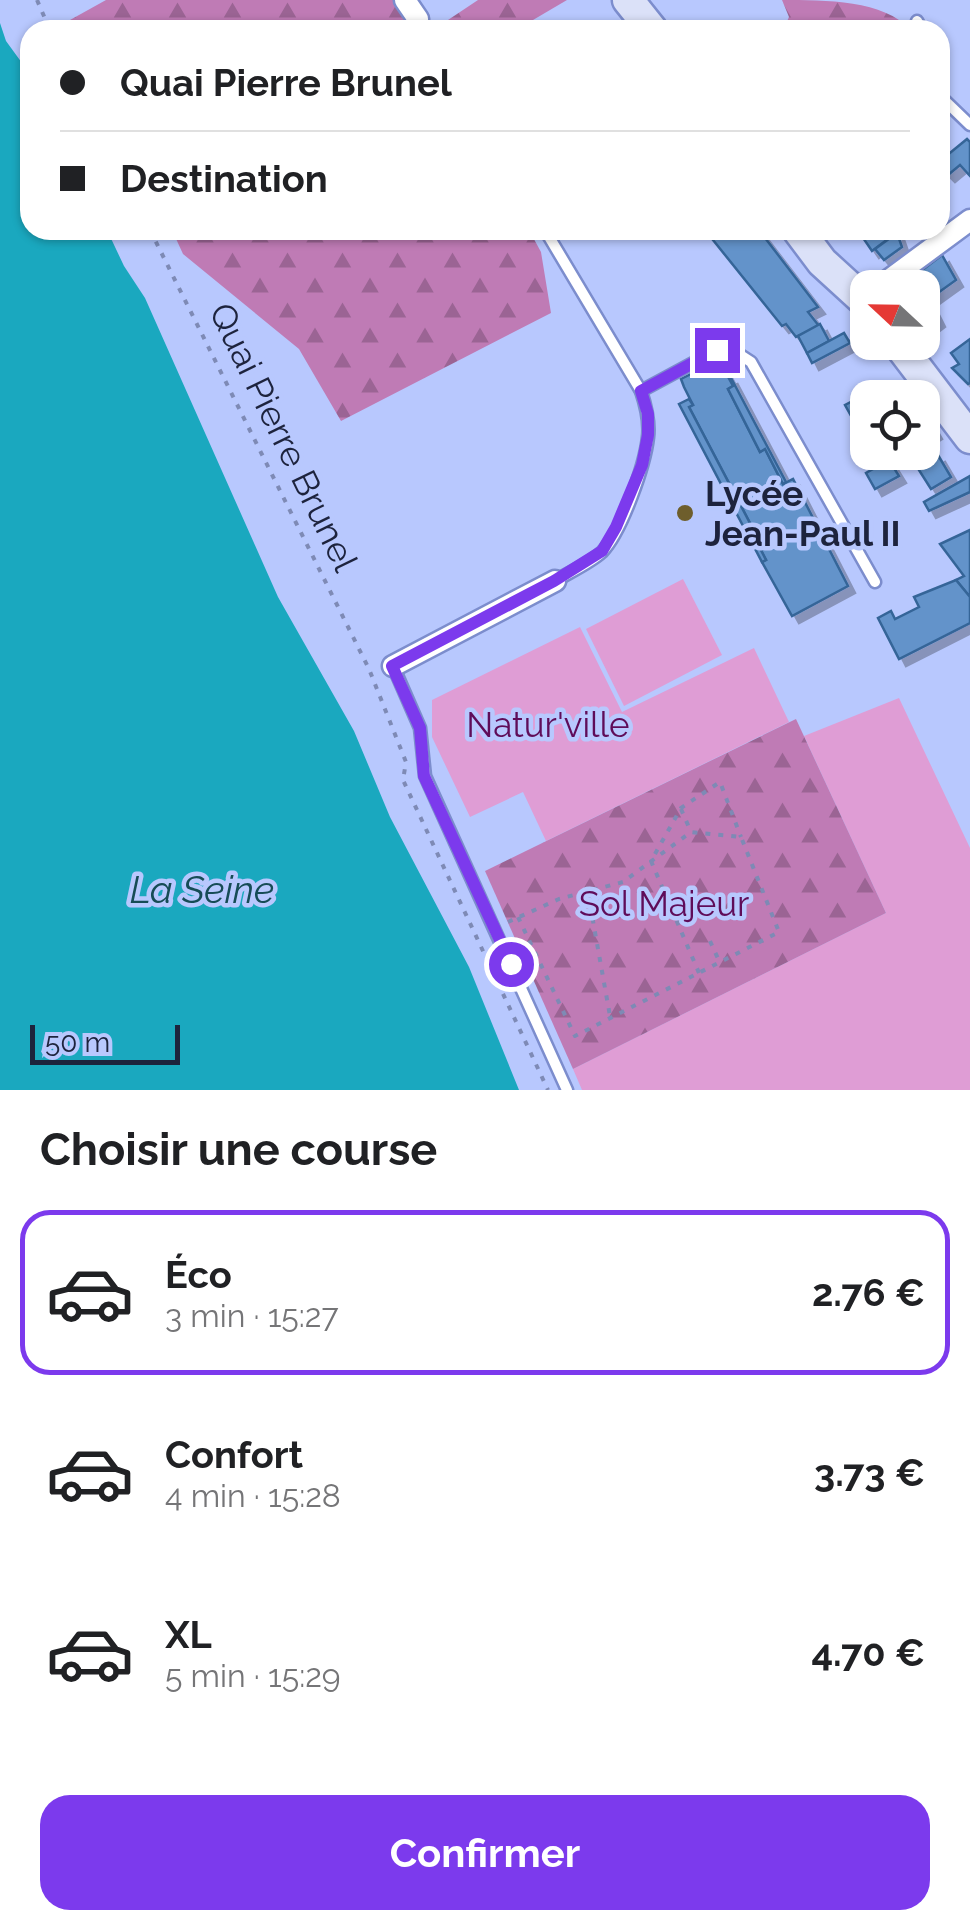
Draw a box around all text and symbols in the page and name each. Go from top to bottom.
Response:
text: Quai Pierre Brunel [120,60,452,105]
text: Destination [120,156,328,201]
north arrow [850,270,940,360]
map controls [850,270,940,470]
street label: Quai Pierre Brunel [201,296,367,578]
route end [695,328,740,373]
button: locate [850,380,940,470]
place label: Lycée Jean-Paul II [705,473,901,554]
marker: Lycée Jean-Paul II [674,502,696,524]
park label: Natur'ville [466,704,630,745]
water label: La Seine [130,867,274,912]
park label: Sol Majeur [579,883,749,924]
route start [489,942,534,987]
scale bar [30,1020,180,1064]
text: 50 m [45,1026,110,1059]
text: Choisir une course [40,1123,437,1176]
icon: car [45,1248,135,1338]
text: Éco [165,1252,232,1297]
text: 2.76 € [812,1270,925,1315]
text: 3 min · 15:27 [165,1297,339,1334]
icon: car [45,1428,135,1518]
text: Confort [165,1432,303,1477]
text: 3.73 € [814,1450,925,1495]
text: 4 min · 15:28 [165,1477,341,1514]
icon: car [45,1608,135,1698]
text: XL [165,1612,212,1657]
text: 4.70 € [811,1630,925,1675]
text: 5 min · 15:29 [165,1657,341,1694]
button: Confirmer [40,1795,930,1910]

